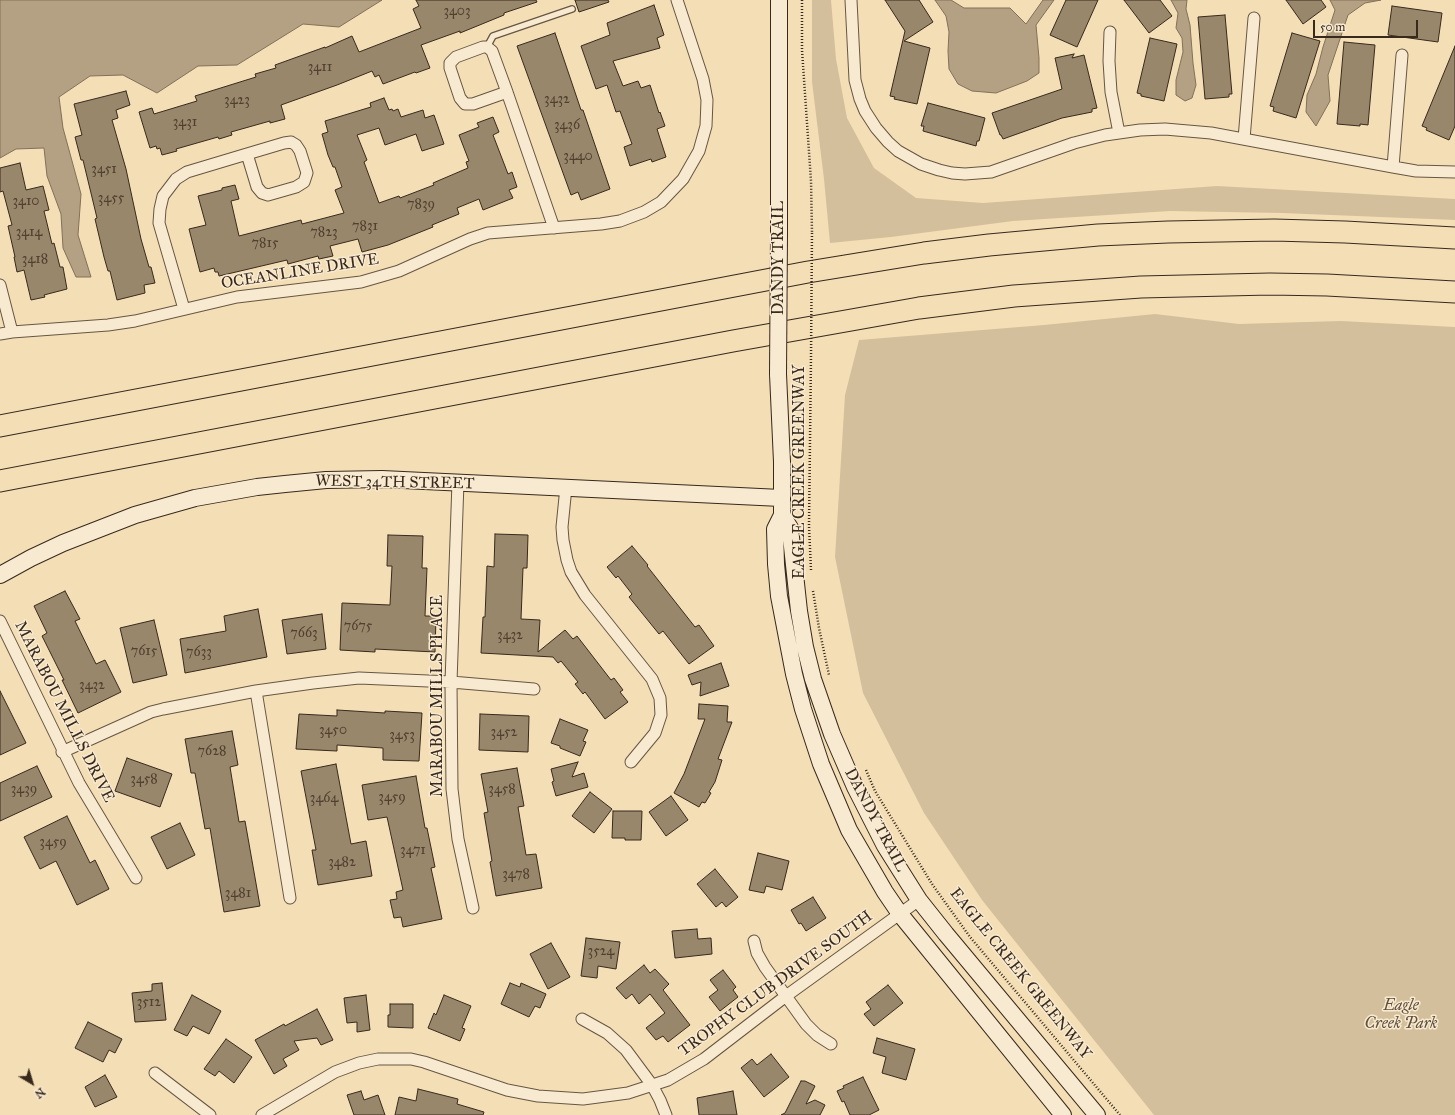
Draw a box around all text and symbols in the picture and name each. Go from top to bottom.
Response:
house number: 3403 [443,4,471,20]
scale bar [1315,12,1420,38]
text: 50 m [1320,20,1345,34]
house number: 3411 [308,60,332,76]
house number: 3432 [544,92,570,108]
house number: 3423 [224,93,250,109]
house number: 3431 [173,115,197,131]
house number: 3436 [554,118,580,134]
house number: 3440 [563,149,593,165]
house number: 3451 [91,162,117,178]
house number: 3455 [98,191,124,207]
house number: 3410 [12,194,40,210]
house number: 7839 [407,197,435,213]
street label: DANDY TRAIL [769,201,789,315]
house number: 7831 [352,219,378,235]
house number: 3414 [16,225,42,241]
house number: 7823 [310,225,338,241]
house number: 7815 [252,236,278,252]
street label: OCEANLINE DRIVE [220,250,380,294]
house number: 3418 [22,252,48,268]
street label: EAGLE CREEK GREENWAY [790,365,810,579]
street label: WEST 34TH STREET [315,472,475,494]
street label: MARABOU MILLS PLACE [428,595,448,797]
street label: MARABOU MILLS DRIVE [10,618,118,806]
house number: 7675 [344,619,372,635]
house number: 7663 [290,626,318,642]
house number: 3432 [497,628,523,644]
house number: 7615 [131,644,157,660]
house number: 7633 [186,645,212,661]
house number: 3432 [79,678,105,694]
house number: 3450 [319,723,347,739]
house number: 3452 [491,725,517,741]
house number: 3453 [389,728,415,744]
house number: 7628 [198,744,226,760]
street label: DANDY TRAIL [840,765,910,875]
house number: 3458 [130,772,158,788]
house number: 3439 [11,782,37,798]
house number: 3458 [488,782,516,798]
house number: 3459 [378,790,406,806]
house number: 3464 [310,791,338,807]
house number: 3459 [39,835,67,851]
house number: 3471 [400,843,426,859]
house number: 3482 [328,855,356,871]
house number: 3478 [502,867,530,883]
street label: EAGLE CREEK GREENWAY [945,885,1095,1063]
house number: 3481 [225,886,251,902]
street label: TROPHY CLUB DRIVE SOUTH [675,907,877,1061]
house number: 3524 [588,944,614,960]
house number: 3512 [137,995,161,1011]
park label: Eagle Creek Park [1365,996,1437,1034]
north arrow [12,1063,52,1103]
text: N [32,1085,47,1101]

